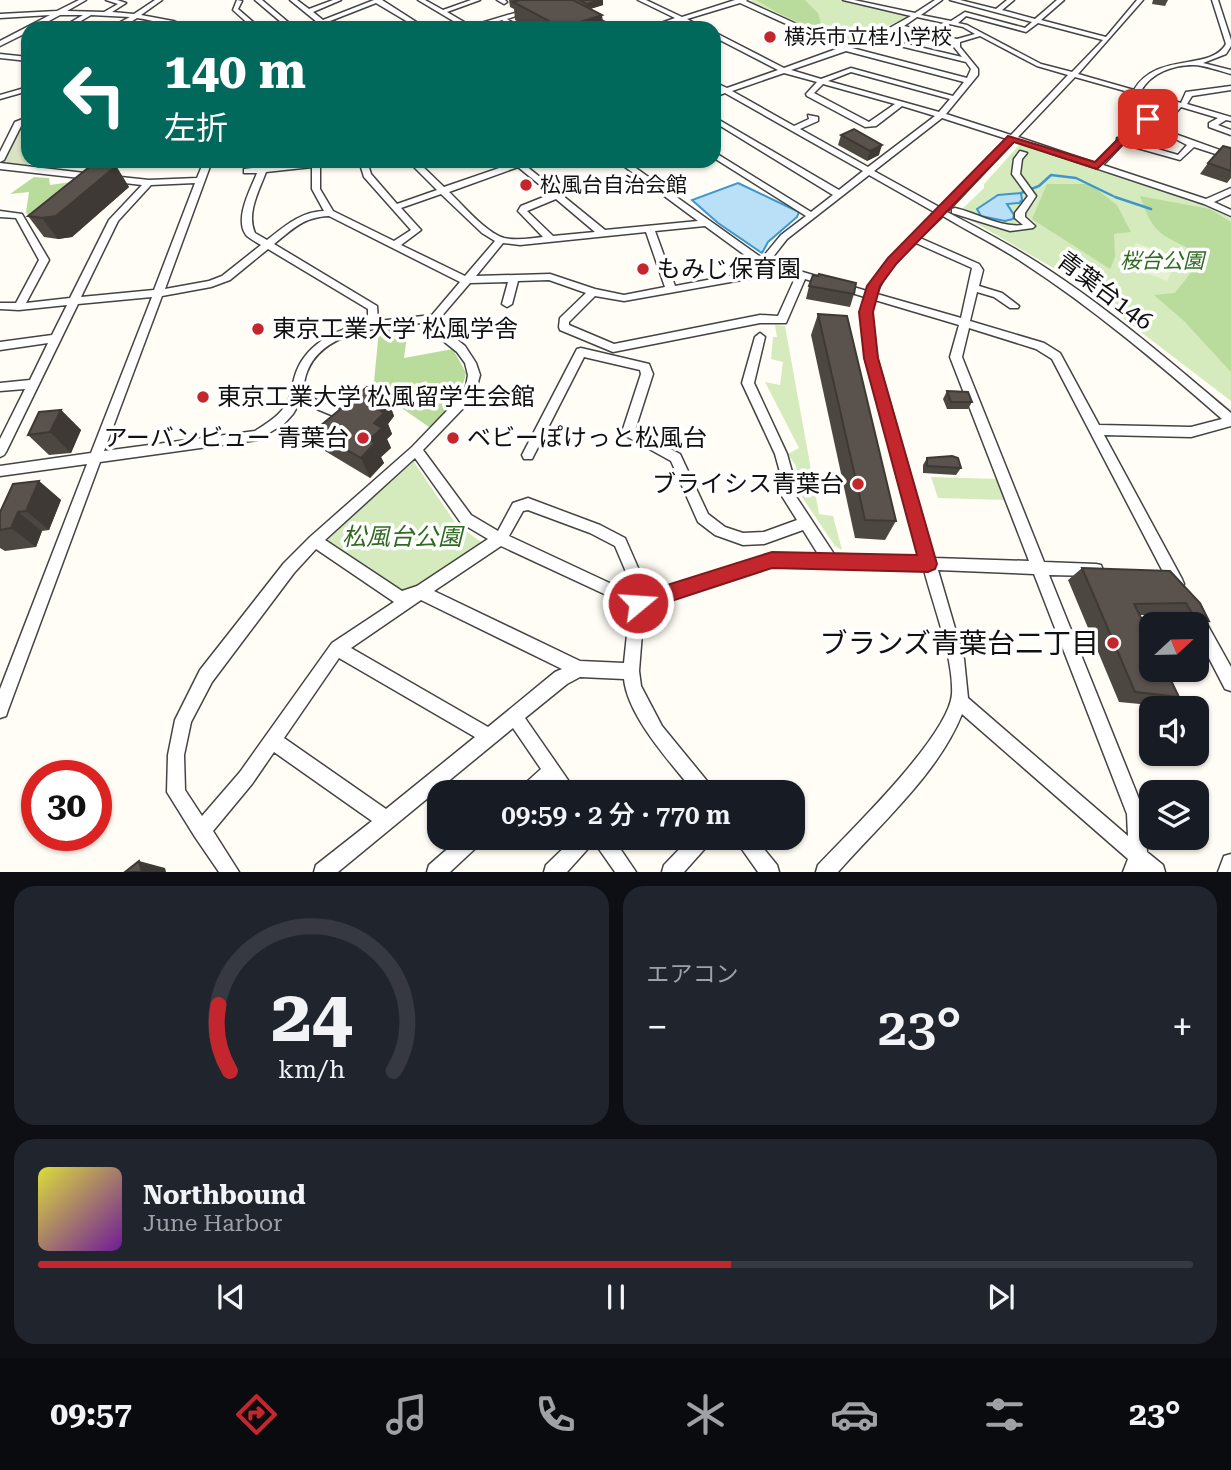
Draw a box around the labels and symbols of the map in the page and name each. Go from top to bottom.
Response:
place label: 横浜市立桂小学校 [784,25,952,49]
marker: 横浜市立桂小学校 [762,29,778,45]
pin [1118,89,1178,149]
place label: 松風台自治会館 [540,173,687,197]
marker: 松風台自治会館 [518,177,534,193]
street label: 青葉台146 [1052,246,1158,336]
park label: 桜台公園 [1120,249,1207,273]
place label: もみじ保育園 [657,255,801,283]
marker: もみじ保育園 [635,261,651,277]
place label: 東京工業大学 松風学舎 [272,315,518,343]
marker: 東京工業大学 松風学舎 [250,321,266,337]
place label: 東京工業大学 松風留学生会館 [217,383,535,411]
marker: 東京工業大学 松風留学生会館 [195,389,211,405]
place label: アーバンビュー 青葉台 [103,424,349,452]
place label: ベビーぽけっと松風台 [467,424,707,452]
marker: アーバンビュー 青葉台 [355,430,371,446]
marker: ベビーぽけっと松風台 [445,430,461,446]
place label: ブライシス青葉台 [652,470,844,498]
marker: ブライシス青葉台 [850,476,866,492]
park label: 松風台公園 [342,523,465,551]
position arrow [601,566,675,640]
north arrow [1139,612,1209,682]
place label: ブランズ青葉台二丁目 [820,627,1099,660]
marker: ブランズ青葉台二丁目 [1105,635,1121,651]
speed limit sign: 30 [21,760,112,851]

